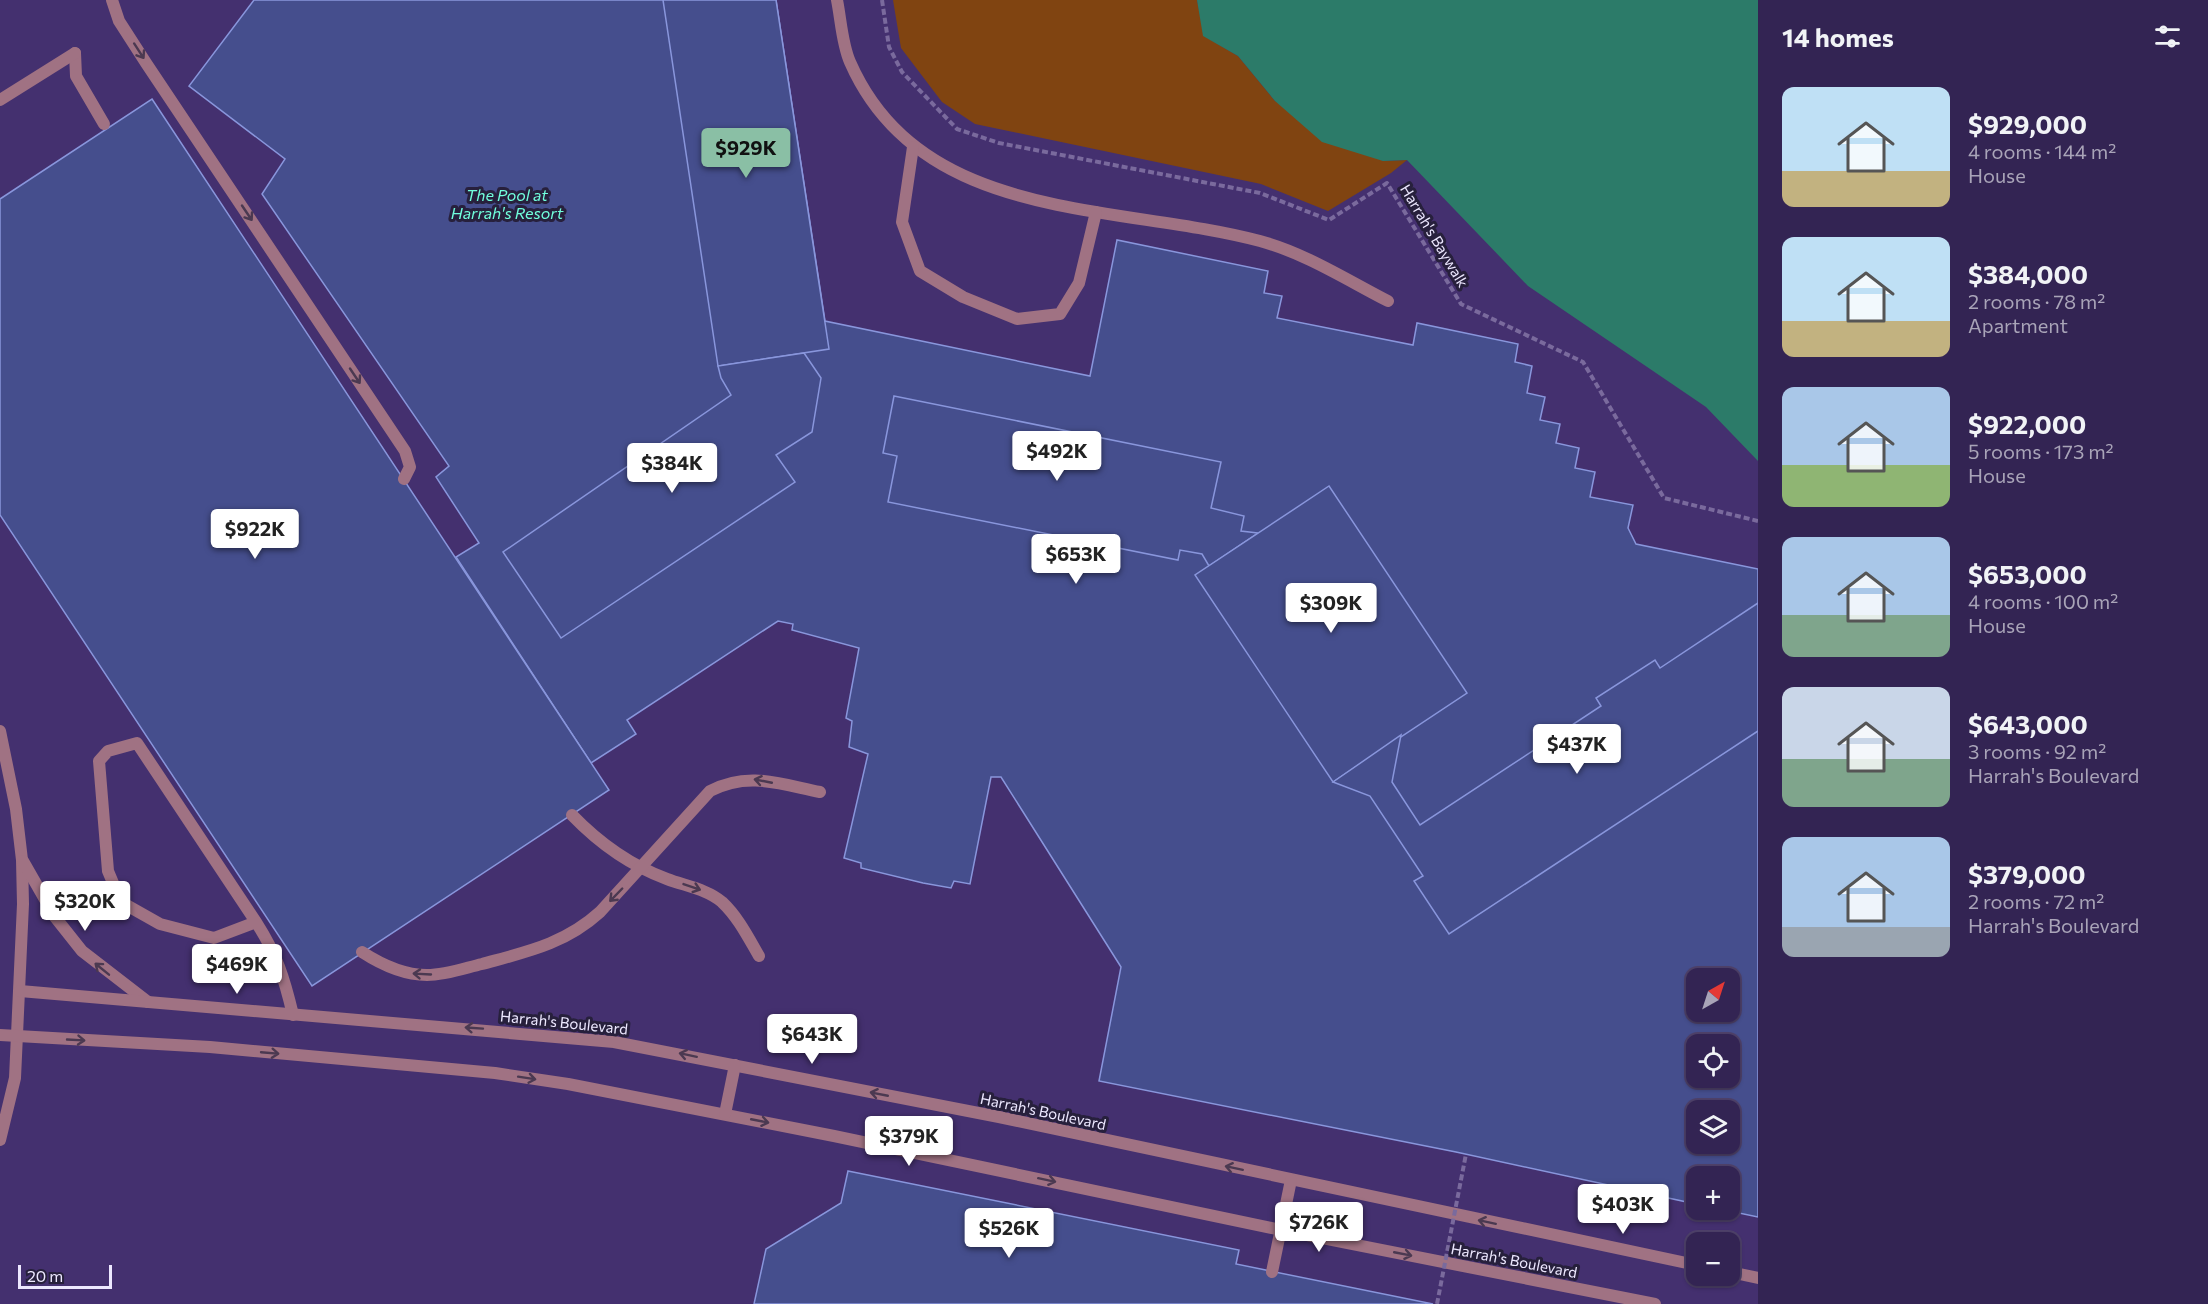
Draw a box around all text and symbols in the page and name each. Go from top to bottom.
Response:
icon: filters [2151,20,2184,53]
text: 14 homes [1782,21,1894,52]
one-way arrow [132,43,145,60]
text: $929,000 [1968,108,2087,139]
icon: home [1830,111,1902,183]
pin: $929K [704,128,788,179]
text: $929K [715,135,777,159]
text: 4 rooms · 144 m² [1968,139,2116,163]
text: House [1968,163,2026,187]
street label: Harrah's Baywalk [1397,181,1473,290]
water label: The Pool at Harrah's Resort [451,185,564,222]
one-way arrow [241,205,253,221]
text: $384,000 [1968,258,2088,289]
icon: home [1830,261,1902,333]
text: 2 rooms · 78 m² [1968,289,2105,313]
text: Apartment [1968,313,2068,337]
one-way arrow [349,367,362,384]
text: $922,000 [1968,408,2086,439]
icon: home [1830,411,1902,483]
pin: $492K [1015,431,1099,482]
text: $492K [1026,438,1088,462]
text: 5 rooms · 173 m² [1968,439,2114,463]
pin: $384K [630,443,714,494]
text: $384K [641,450,703,474]
text: House [1968,463,2026,487]
pin: $922K [213,509,297,560]
text: $922K [225,516,285,540]
pin: $653K [1034,534,1118,585]
text: $653K [1045,541,1107,565]
text: $653,000 [1968,558,2087,589]
icon: home [1830,561,1902,633]
pin: $309K [1289,583,1373,634]
text: 4 rooms · 100 m² [1968,589,2118,613]
text: $309K [1300,590,1362,614]
text: House [1968,613,2026,637]
text: $643,000 [1968,708,2088,739]
icon: home [1830,711,1902,783]
pin: $437K [1535,724,1619,775]
text: $437K [1547,731,1607,755]
text: 3 rooms · 92 m² [1968,739,2106,763]
text: Harrah's Boulevard [1968,763,2139,787]
one-way arrow [753,775,773,786]
text: $379,000 [1968,858,2086,889]
icon: home [1830,861,1902,933]
pin: $320K [43,881,127,932]
one-way arrow [682,882,701,893]
one-way arrow [609,887,623,902]
text: $320K [54,888,116,912]
text: 2 rooms · 72 m² [1968,889,2104,913]
text: Harrah's Boulevard [1968,913,2139,937]
pin: $469K [195,944,279,995]
text: $469K [206,951,268,975]
one-way arrow [94,962,110,975]
one-way arrow [412,968,432,979]
north arrow [1686,968,1740,1022]
map controls [1686,968,1740,1286]
street label: Harrah's Boulevard [499,1006,629,1038]
pin: $643K [770,1014,854,1065]
text: $643K [781,1021,843,1045]
one-way arrow [464,1023,484,1034]
button: locate [1686,1034,1740,1088]
one-way arrow [65,1035,85,1046]
one-way arrow [260,1048,280,1059]
one-way arrow [678,1049,698,1060]
one-way arrow [517,1073,536,1084]
one-way arrow [870,1088,889,1099]
street label: Harrah's Boulevard [979,1089,1108,1133]
button: layers [1686,1100,1740,1154]
one-way arrow [750,1116,769,1127]
pin: $379K [867,1116,951,1167]
text: $379K [879,1123,939,1147]
one-way arrow [1225,1162,1245,1173]
button: + [1686,1166,1740,1220]
one-way arrow [1038,1175,1057,1187]
pin: $403K [1581,1184,1665,1235]
text: $403K [1592,1191,1654,1215]
pin: $726K [1277,1202,1361,1253]
pin: $526K [967,1208,1051,1259]
text: $726K [1289,1209,1349,1233]
text: $526K [979,1215,1039,1239]
one-way arrow [1478,1215,1497,1227]
button: − [1686,1232,1740,1286]
street label: Harrah's Boulevard [1449,1239,1579,1281]
one-way arrow [1392,1249,1412,1260]
scale bar [18,1262,112,1290]
text: 20 m [27,1266,63,1285]

